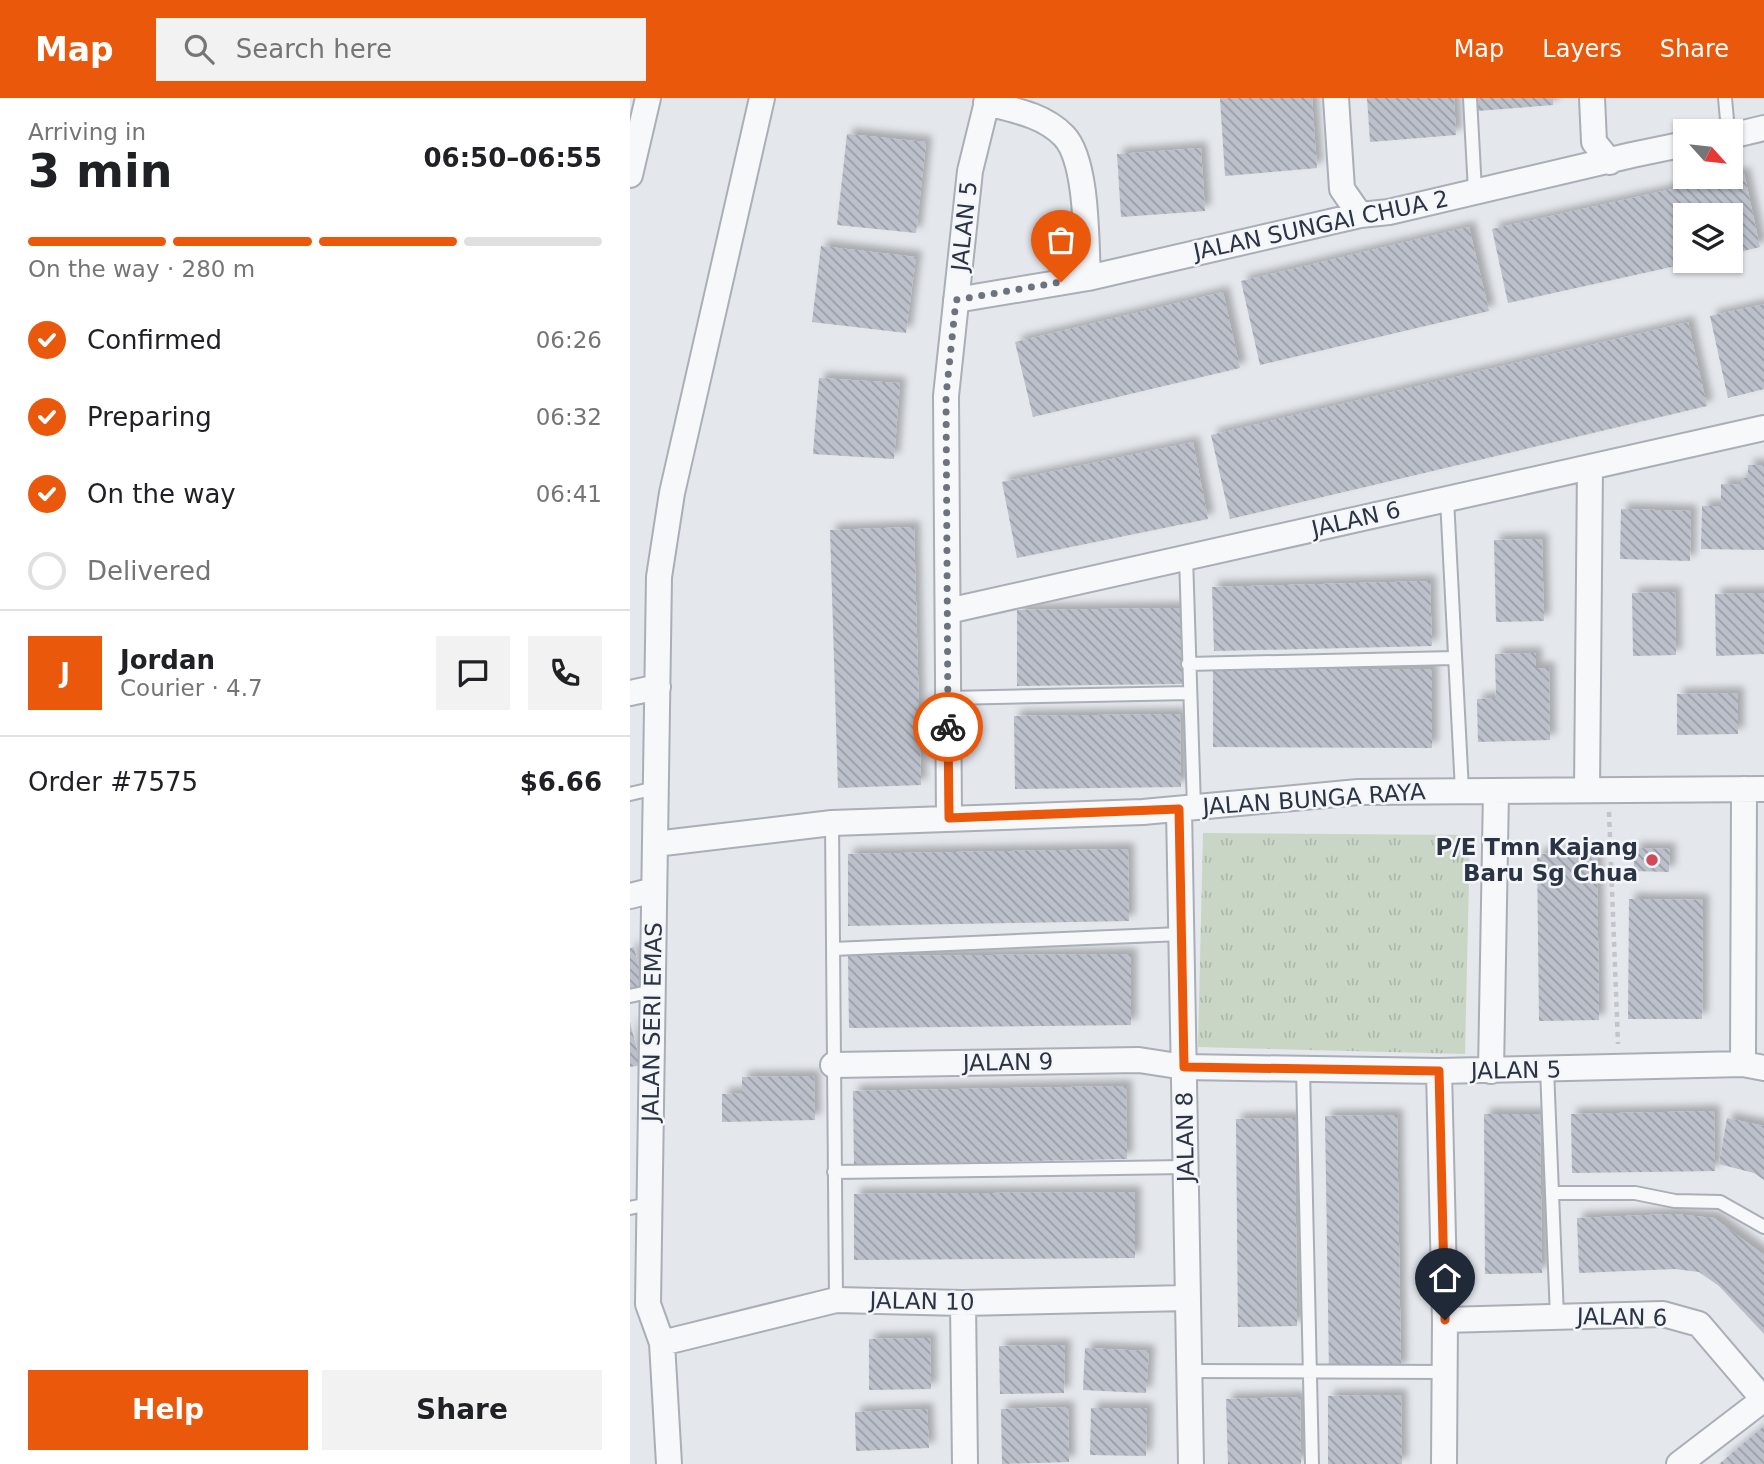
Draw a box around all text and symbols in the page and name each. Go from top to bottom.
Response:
search box [156,18,646,81]
text: Map [35,30,114,69]
icon: search [180,30,218,68]
text: Search here [236,34,392,64]
text: Map [1454,35,1504,63]
text: Layers [1542,35,1622,63]
text: Share [1660,35,1729,63]
text: Arriving in [28,119,146,145]
north arrow [1673,119,1743,189]
map controls [1673,119,1743,273]
text: 06:50–06:55 [423,143,602,173]
text: 3 min [28,144,172,198]
street label: JALAN 5 [946,180,982,274]
street label: JALAN SUNGAI CHUA 2 [1189,185,1451,265]
button: layers [1673,203,1743,273]
pin [1031,210,1091,282]
icon: bag [1042,221,1080,259]
text: On the way · 280 m [28,256,255,282]
icon: check [28,321,66,359]
text: Confirmed [87,325,222,355]
text: 06:26 [536,327,602,353]
icon: check [28,398,66,436]
text: Preparing [87,402,212,432]
text: 06:32 [536,404,602,430]
icon: check [28,475,66,513]
text: On the way [87,479,236,509]
text: 06:41 [536,481,602,507]
street label: JALAN 6 [1307,496,1403,542]
text: Delivered [87,556,211,586]
button: chat [436,636,510,710]
button: phone [528,636,602,710]
text: Jordan [120,645,215,675]
text: J [60,658,70,688]
text: Courier · 4.7 [120,675,263,701]
courier [913,692,983,762]
icon: bike [929,708,967,746]
text: Order #7575 [28,767,198,797]
text: $6.66 [520,767,602,797]
street label: JALAN BUNGA RAYA [1200,778,1427,820]
place label: P/E Tmn Kajang Baru Sg Chua [1435,834,1638,886]
marker: P/E Tmn Kajang Baru Sg Chua [1644,852,1660,868]
street label: JALAN SERI EMAS [637,922,667,1124]
street label: JALAN 9 [961,1048,1053,1076]
street label: JALAN 5 [1469,1056,1561,1084]
street label: JALAN 8 [1171,1092,1199,1184]
pin [1415,1248,1475,1320]
icon: home [1426,1259,1464,1297]
street label: JALAN 10 [867,1287,975,1315]
street label: JALAN 6 [1575,1303,1667,1331]
button: Help [28,1370,308,1450]
button: Share [322,1370,602,1450]

